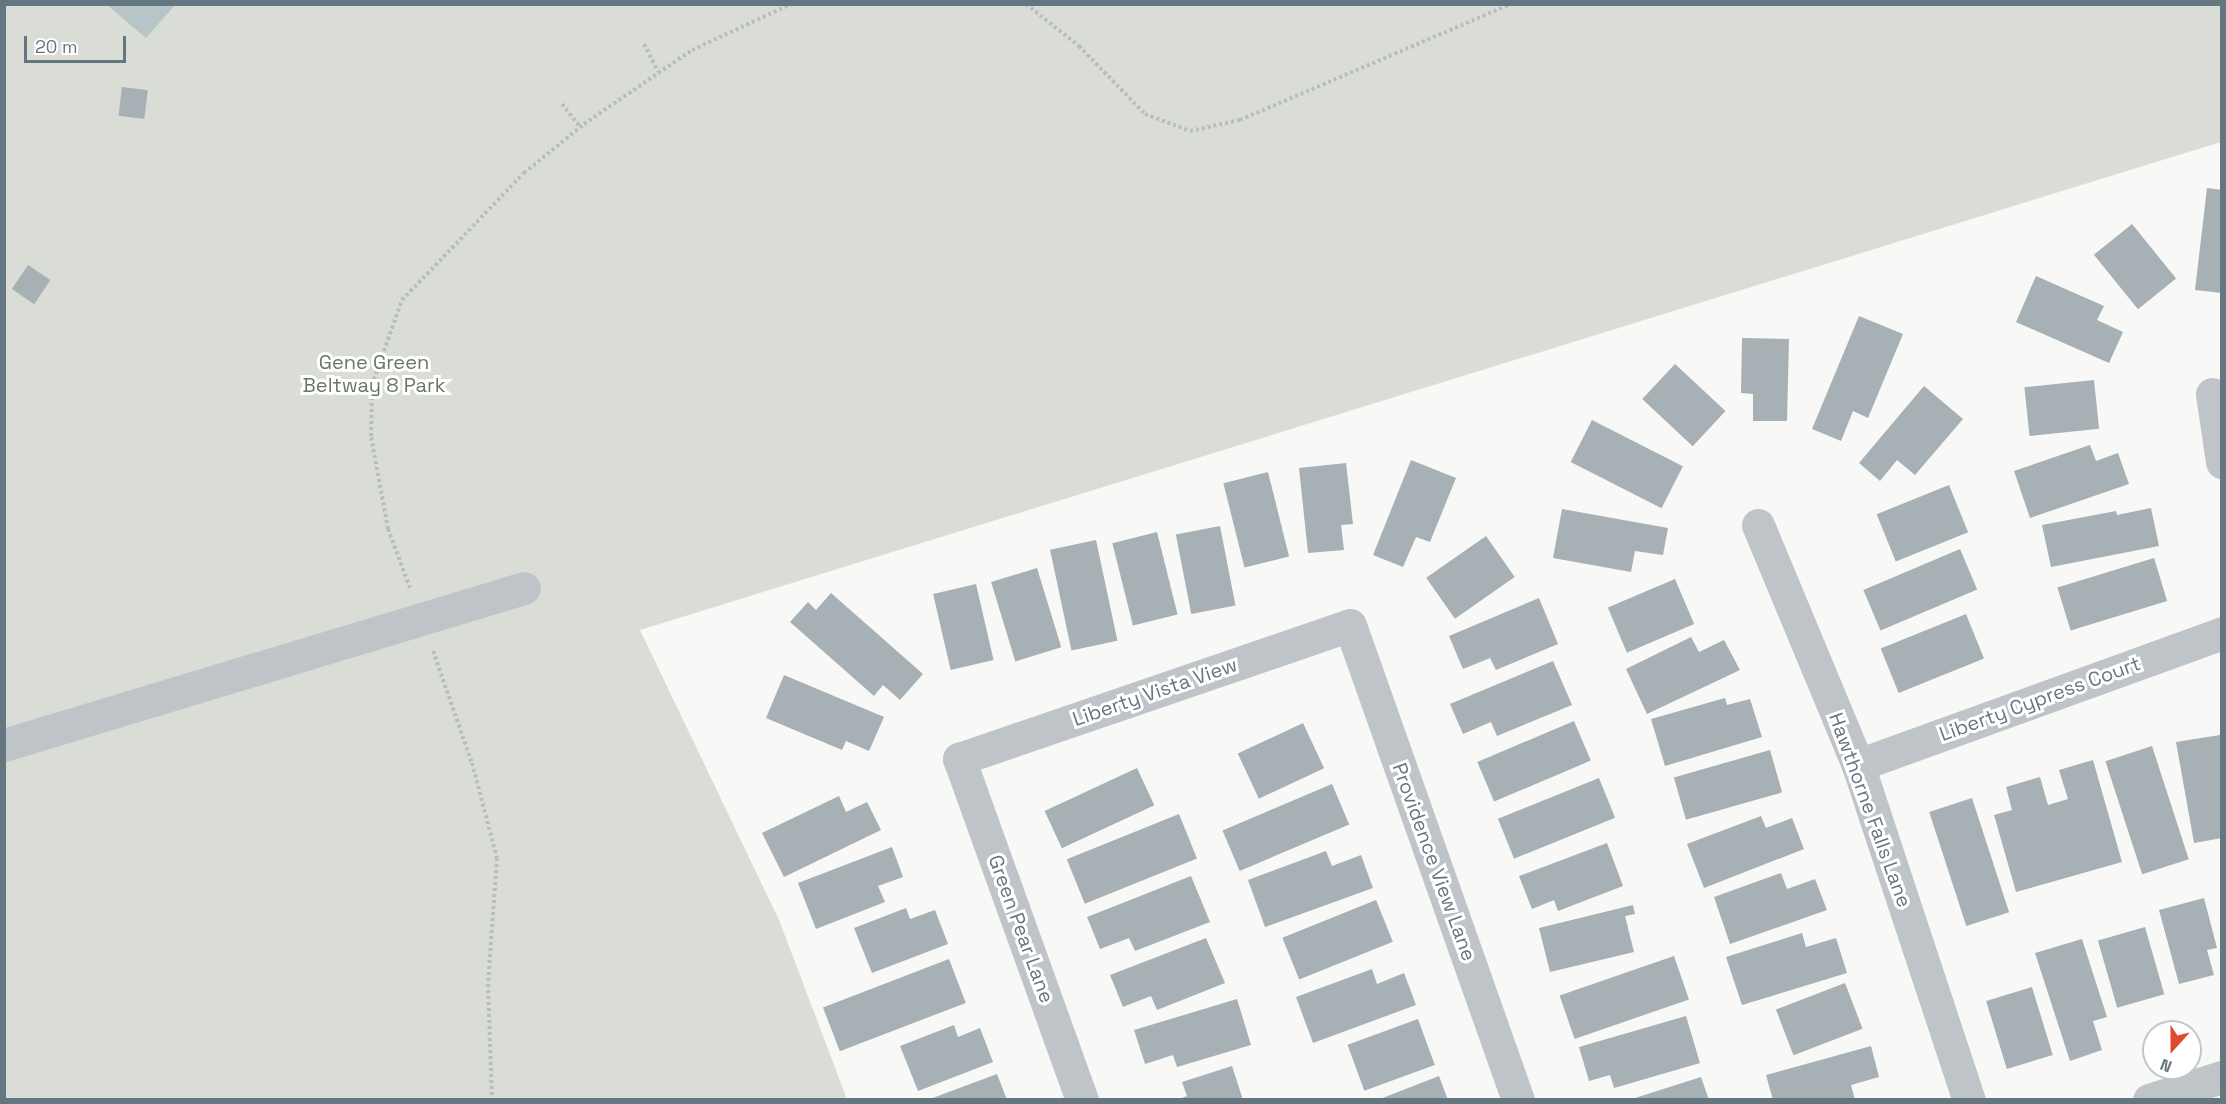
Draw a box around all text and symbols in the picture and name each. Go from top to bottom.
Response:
scale bar [27,24,129,62]
text: 20 m [35,35,78,58]
park label: Gene Green Beltway 8 Park [303,350,445,397]
street label: Liberty Cypress Court [1936,651,2144,747]
street label: Liberty Vista View [1069,652,1241,732]
street label: Hawthorne Falls Lane [1824,709,1916,911]
street label: Providence View Lane [1387,760,1481,964]
street label: Green Pear Lane [983,852,1059,1006]
north arrow [2142,1020,2202,1080]
text: N [2157,1054,2175,1077]

